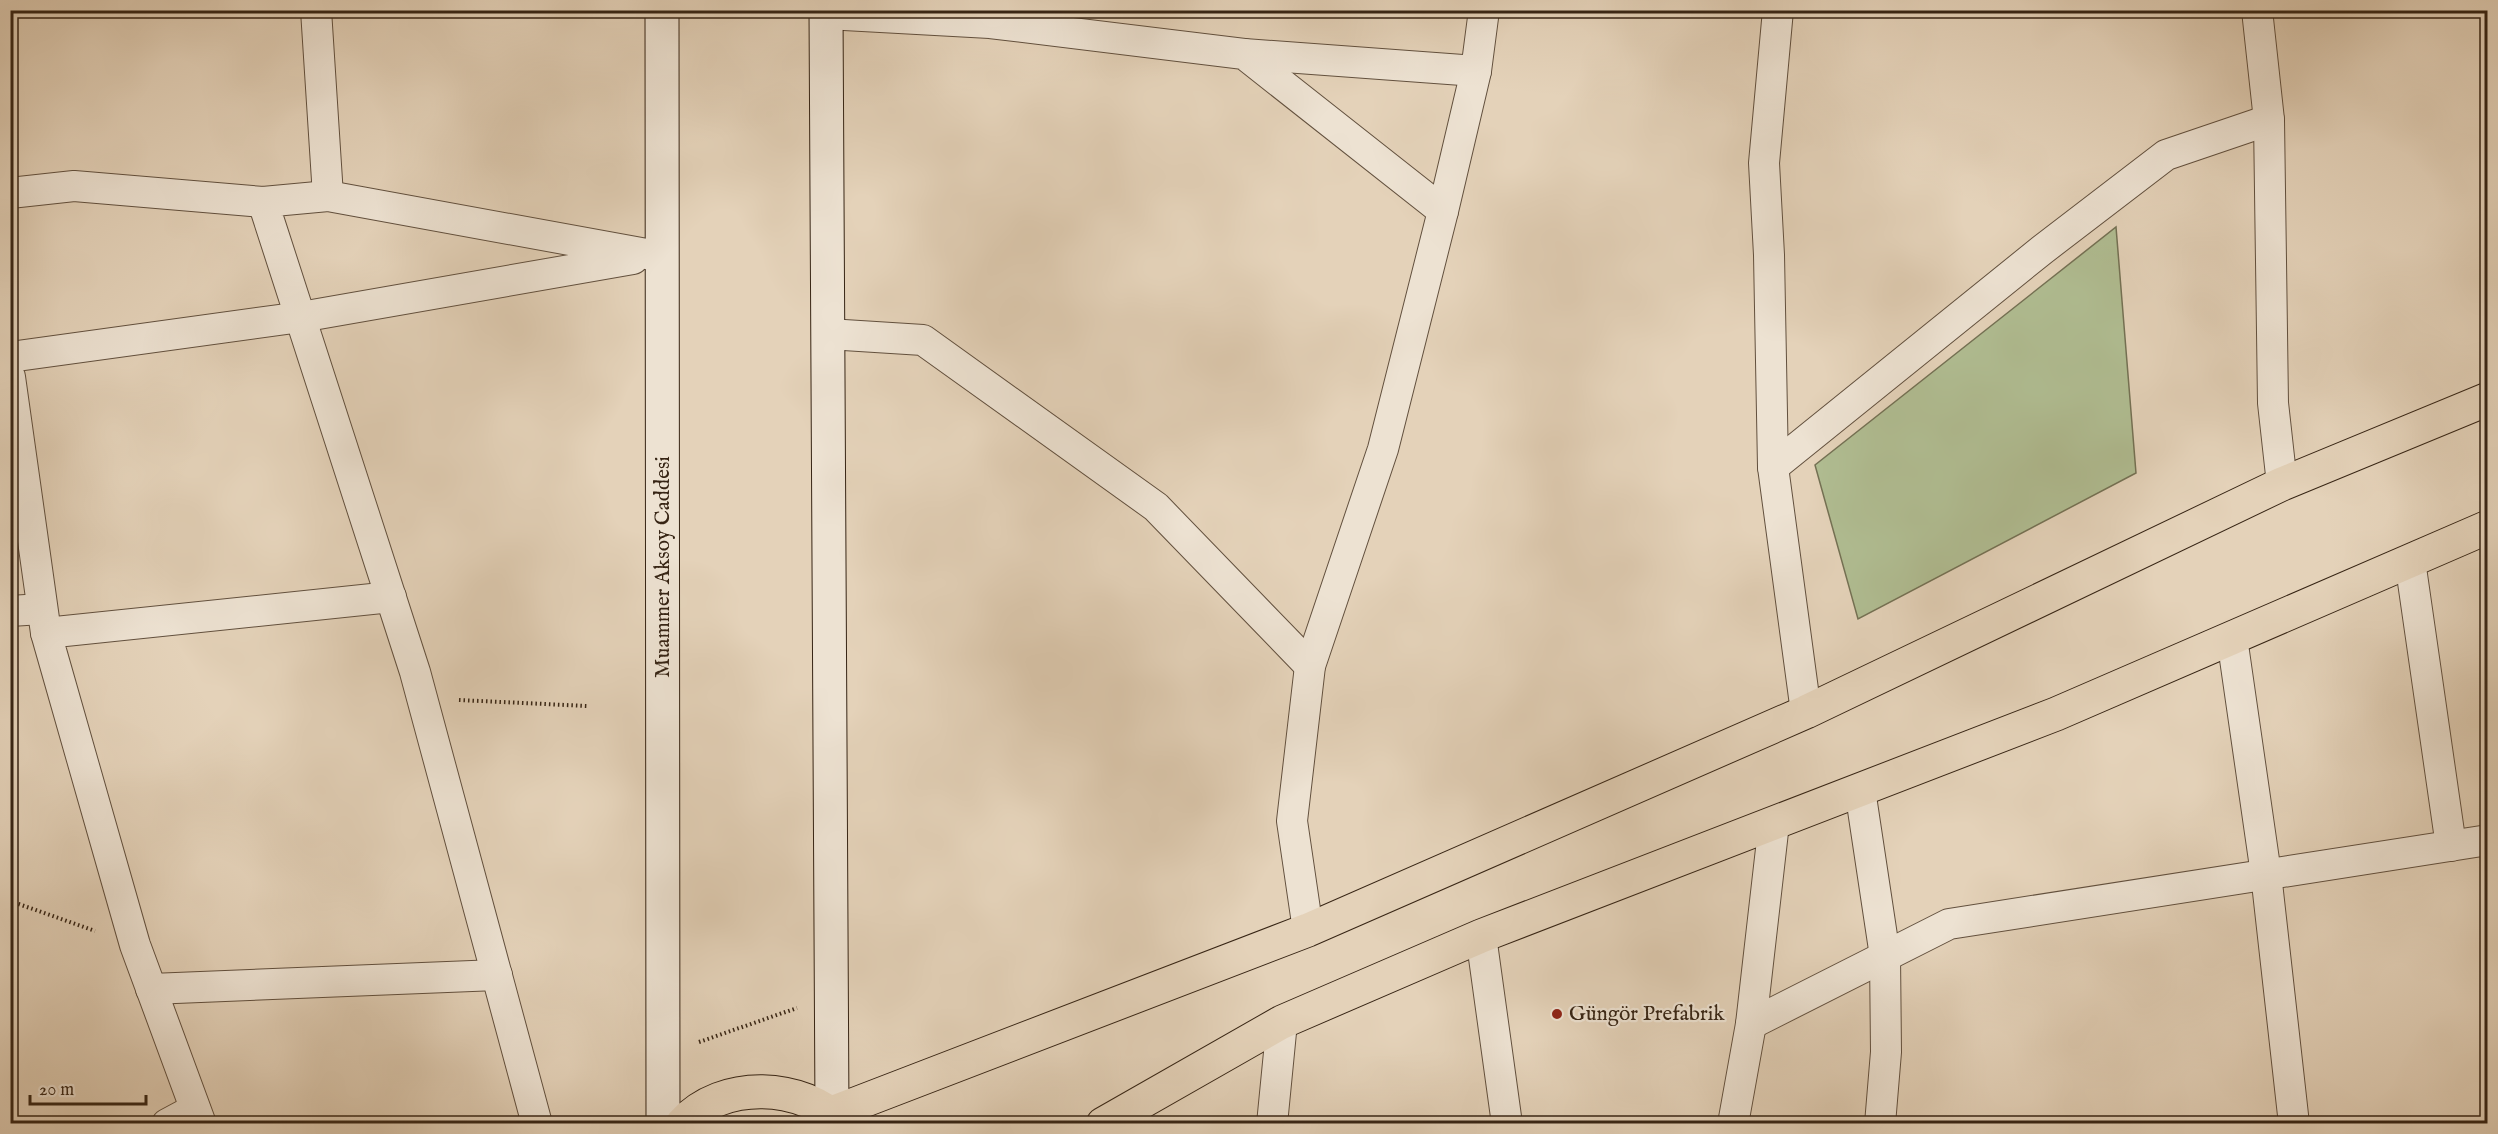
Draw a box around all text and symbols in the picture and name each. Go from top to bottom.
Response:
street label: Muammer Aksoy Caddesi [650,456,677,678]
place label: Güngör Prefabrik [1569,1001,1725,1028]
marker: Güngör Prefabrik [1550,1007,1564,1021]
scale bar [30,1068,146,1106]
text: 20 m [39,1079,74,1102]

